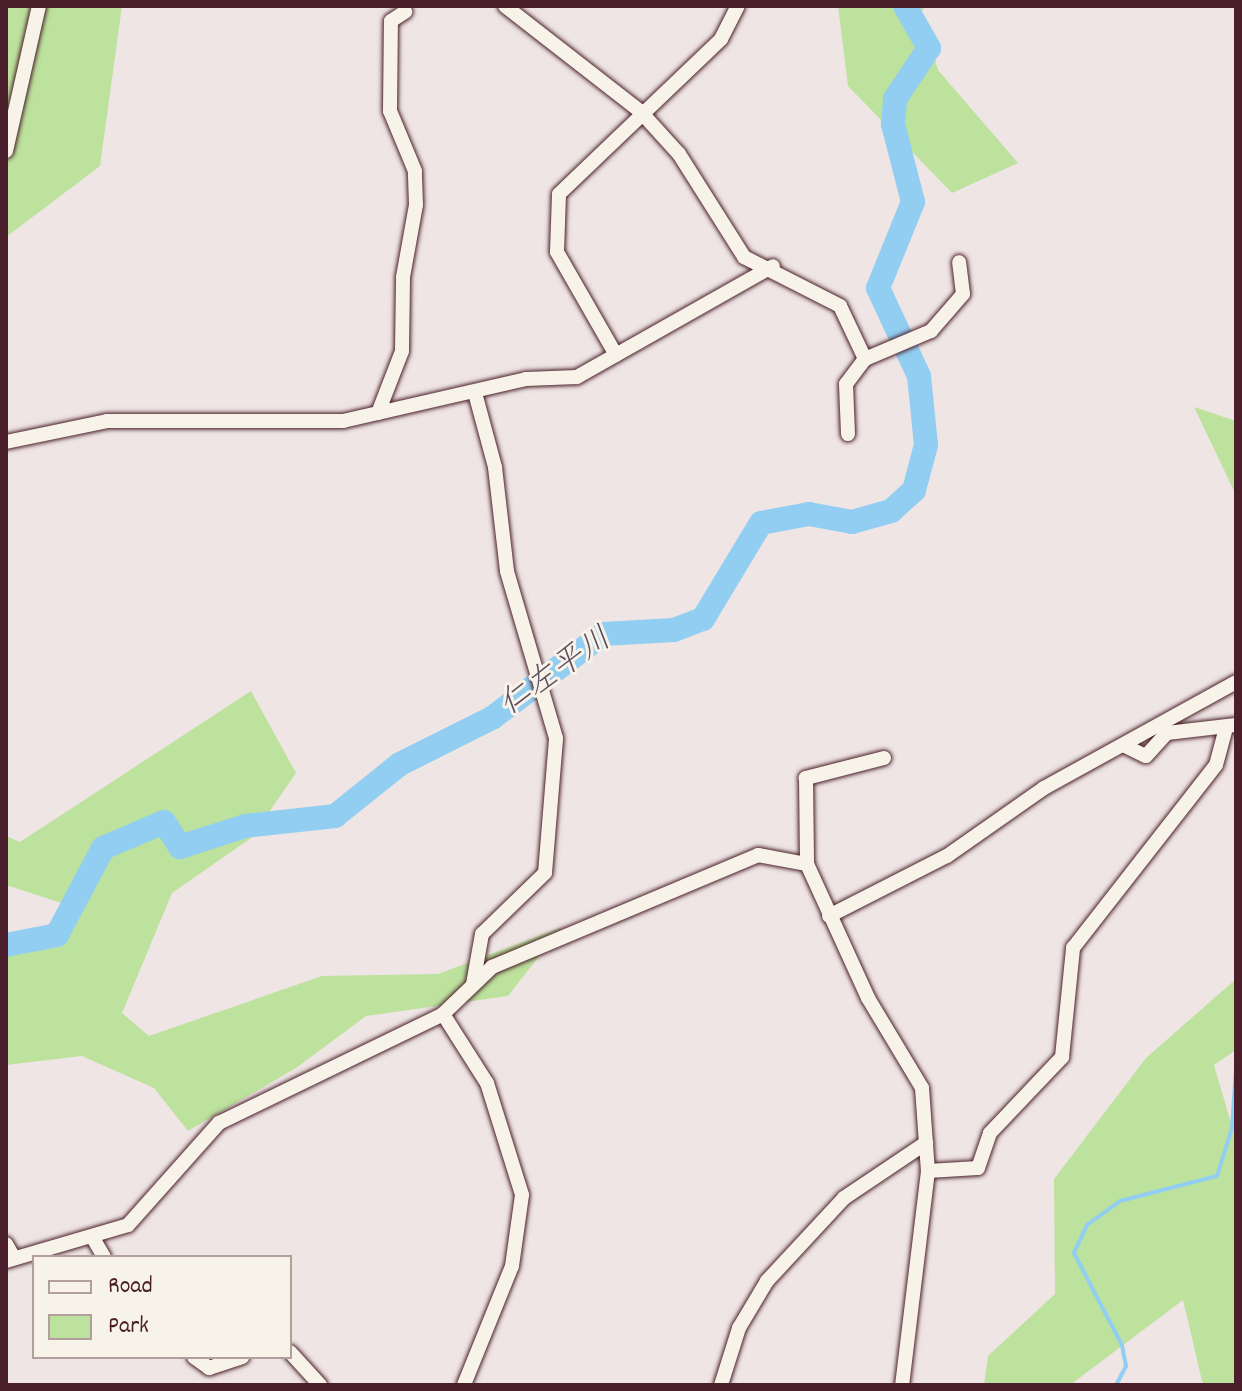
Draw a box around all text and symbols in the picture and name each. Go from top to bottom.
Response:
water label: 仁左平川 [494,622,620,726]
legend [32,1255,292,1359]
text: Road [108,1270,153,1304]
text: Park [108,1310,149,1344]

